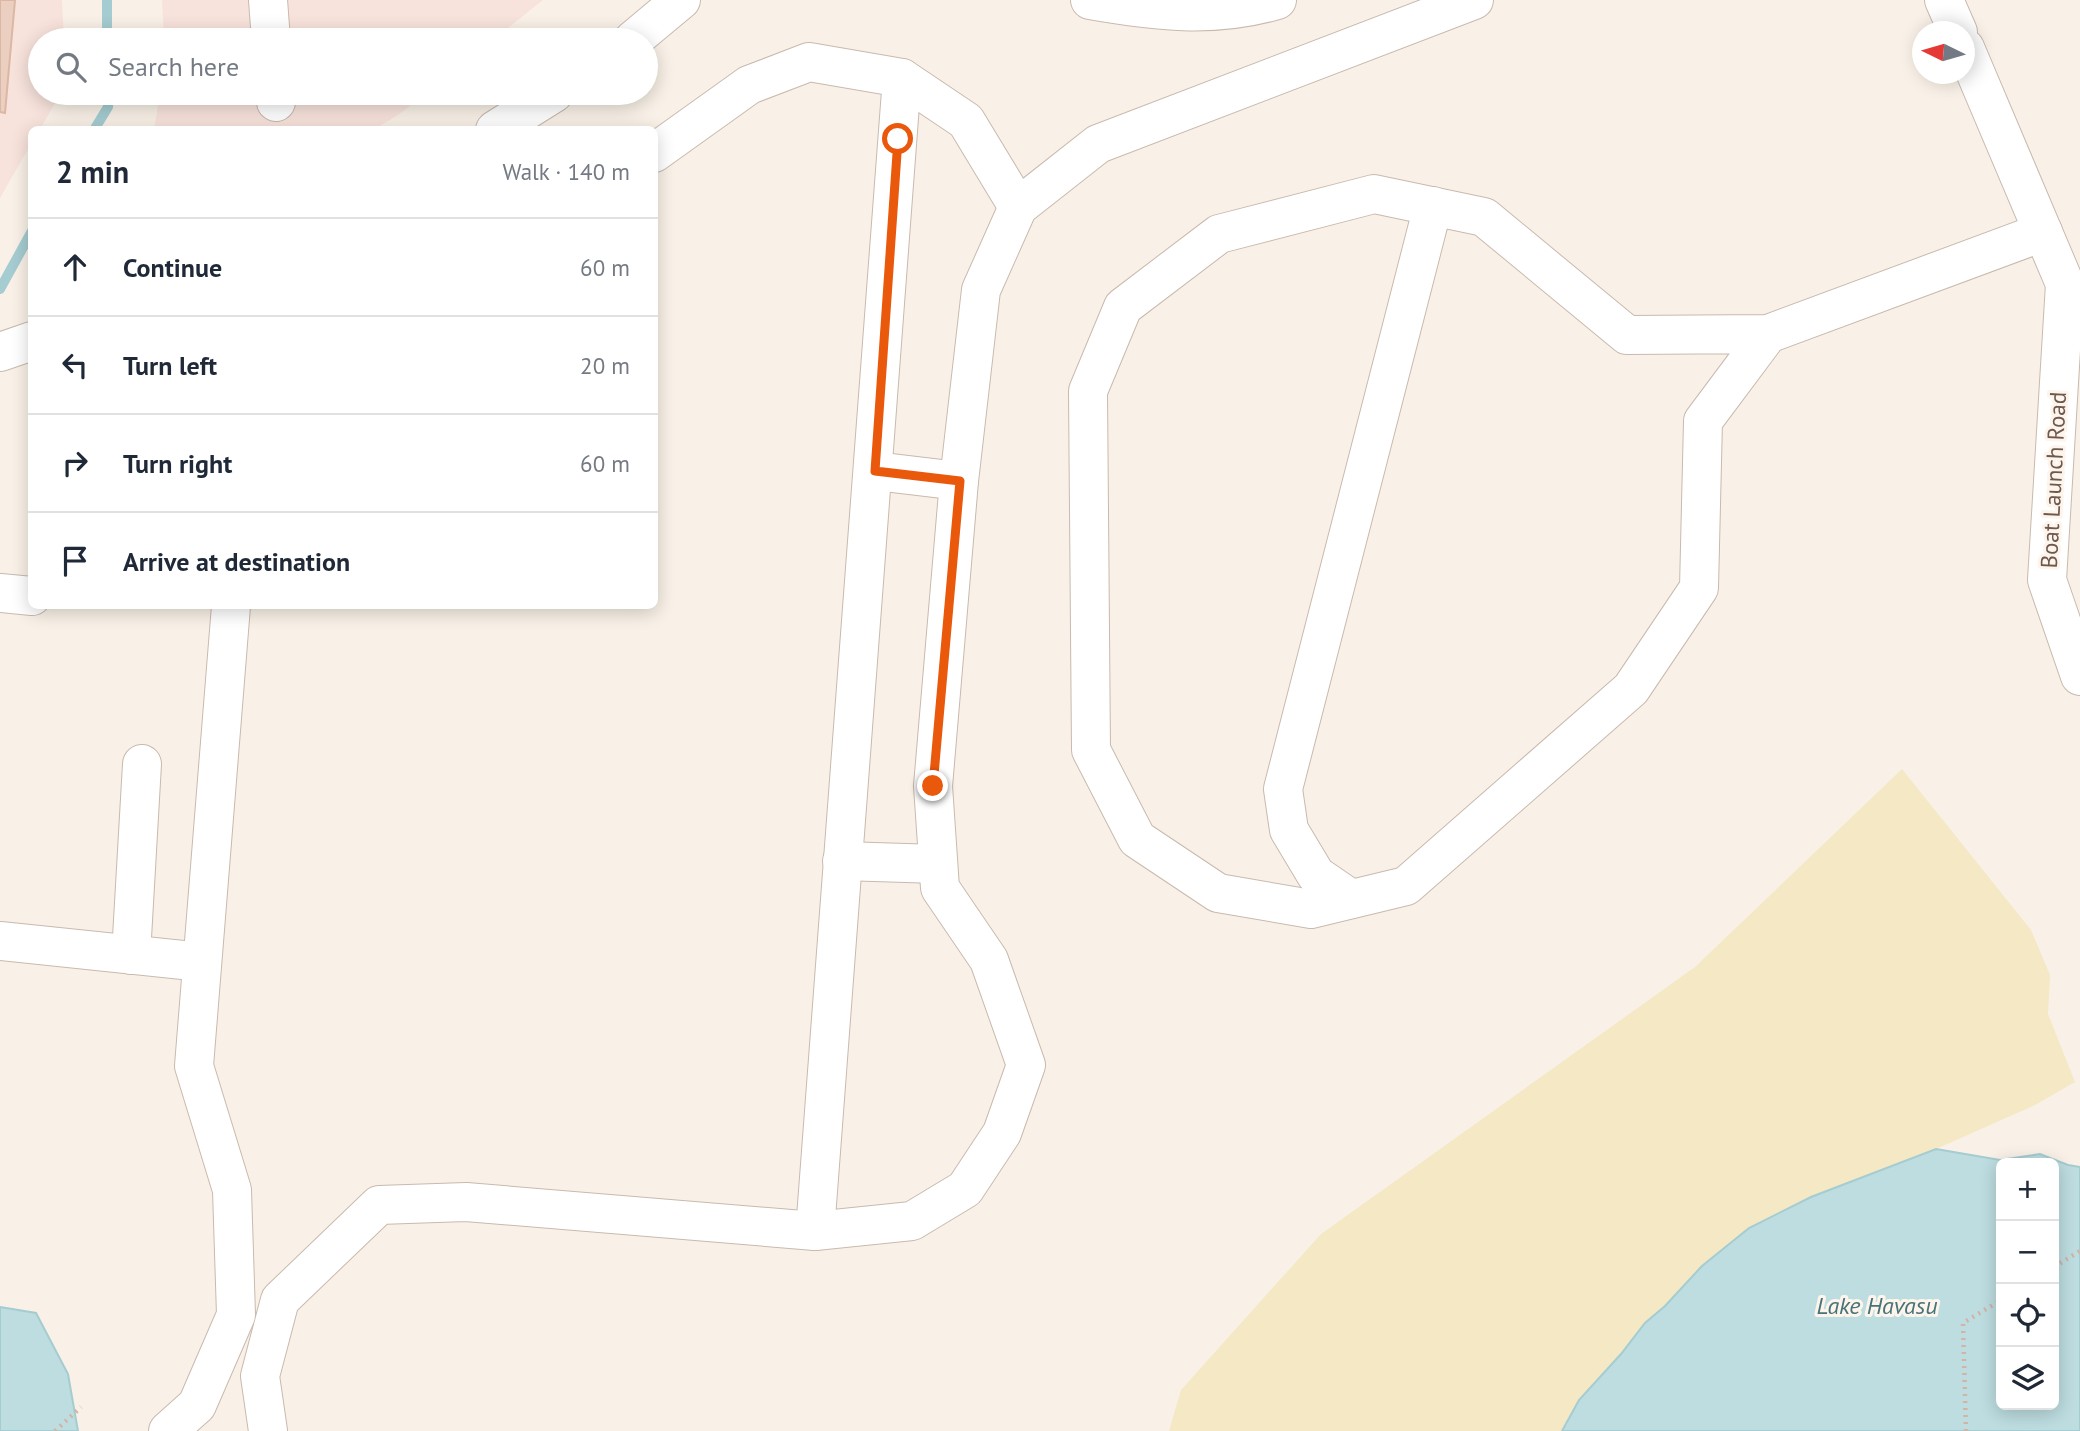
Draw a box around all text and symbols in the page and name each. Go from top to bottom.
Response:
north arrow [1912,21,1975,84]
search box [28,28,658,105]
icon: search [52,48,90,86]
text: Search here [108,50,239,83]
route start [882,123,913,154]
text: 2 min [56,152,129,191]
text: Walk · 140 m [503,157,630,186]
icon: ahead [56,248,94,286]
text: Continue [123,251,222,284]
text: 60 m [580,253,630,282]
icon: left [56,346,94,384]
text: Turn left [123,349,217,382]
text: 20 m [580,351,630,380]
street label: Boat Launch Road [2034,391,2072,569]
icon: right [56,444,94,482]
text: Turn right [123,447,232,480]
text: 60 m [580,449,630,478]
icon: arrive [56,542,94,580]
text: Arrive at destination [123,545,350,578]
route end [917,770,948,801]
map controls [1996,1158,2059,1410]
button: + [1996,1158,2059,1221]
button: − [1996,1221,2059,1284]
button: locate [1996,1284,2059,1347]
water label: Lake Havasu [1816,1290,1938,1321]
button: layers [1996,1347,2059,1410]

